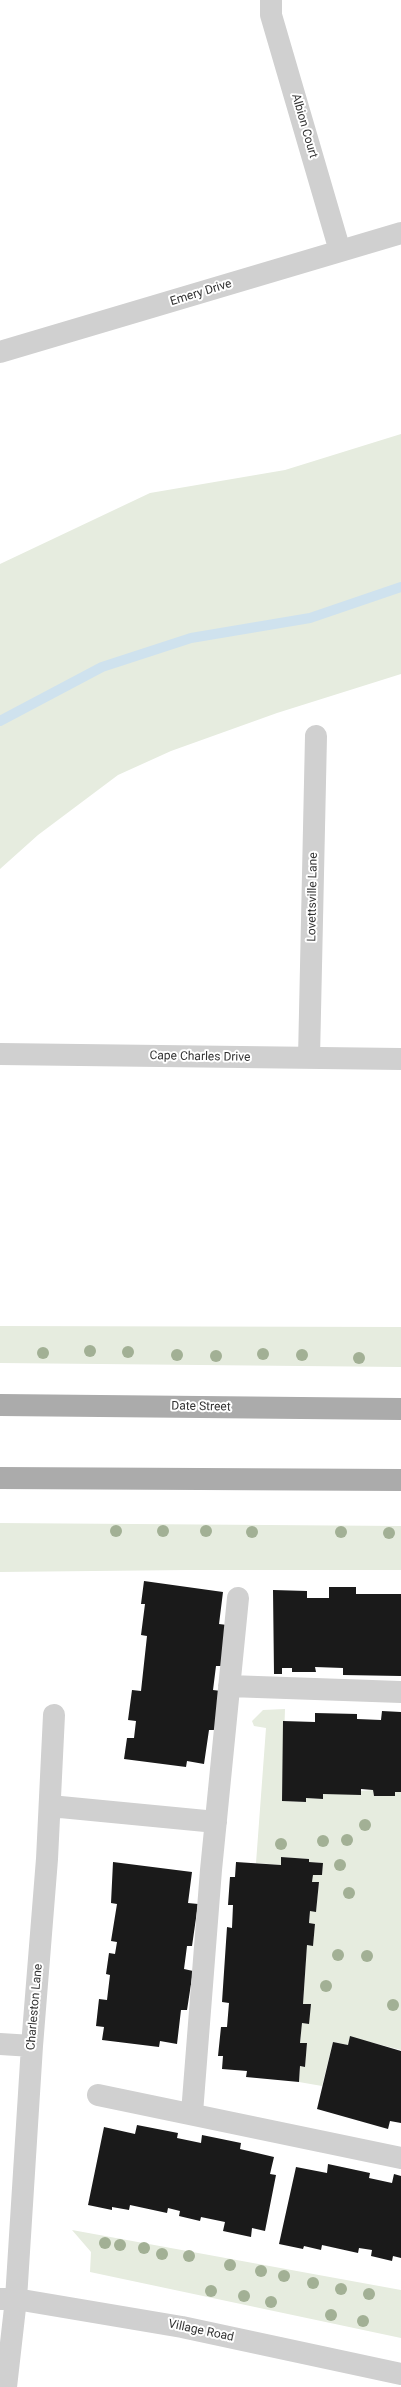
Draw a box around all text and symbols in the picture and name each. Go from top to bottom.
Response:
street label: Albion Court [288,92,320,160]
street label: Emery Drive [169,277,233,309]
street label: Lovettsville Lane [305,852,321,942]
street label: Cape Charles Drive [149,1049,251,1065]
street label: Date Street [171,1399,231,1415]
street label: Charleston Lane [24,1963,46,2051]
street label: Village Road [167,2317,235,2345]

